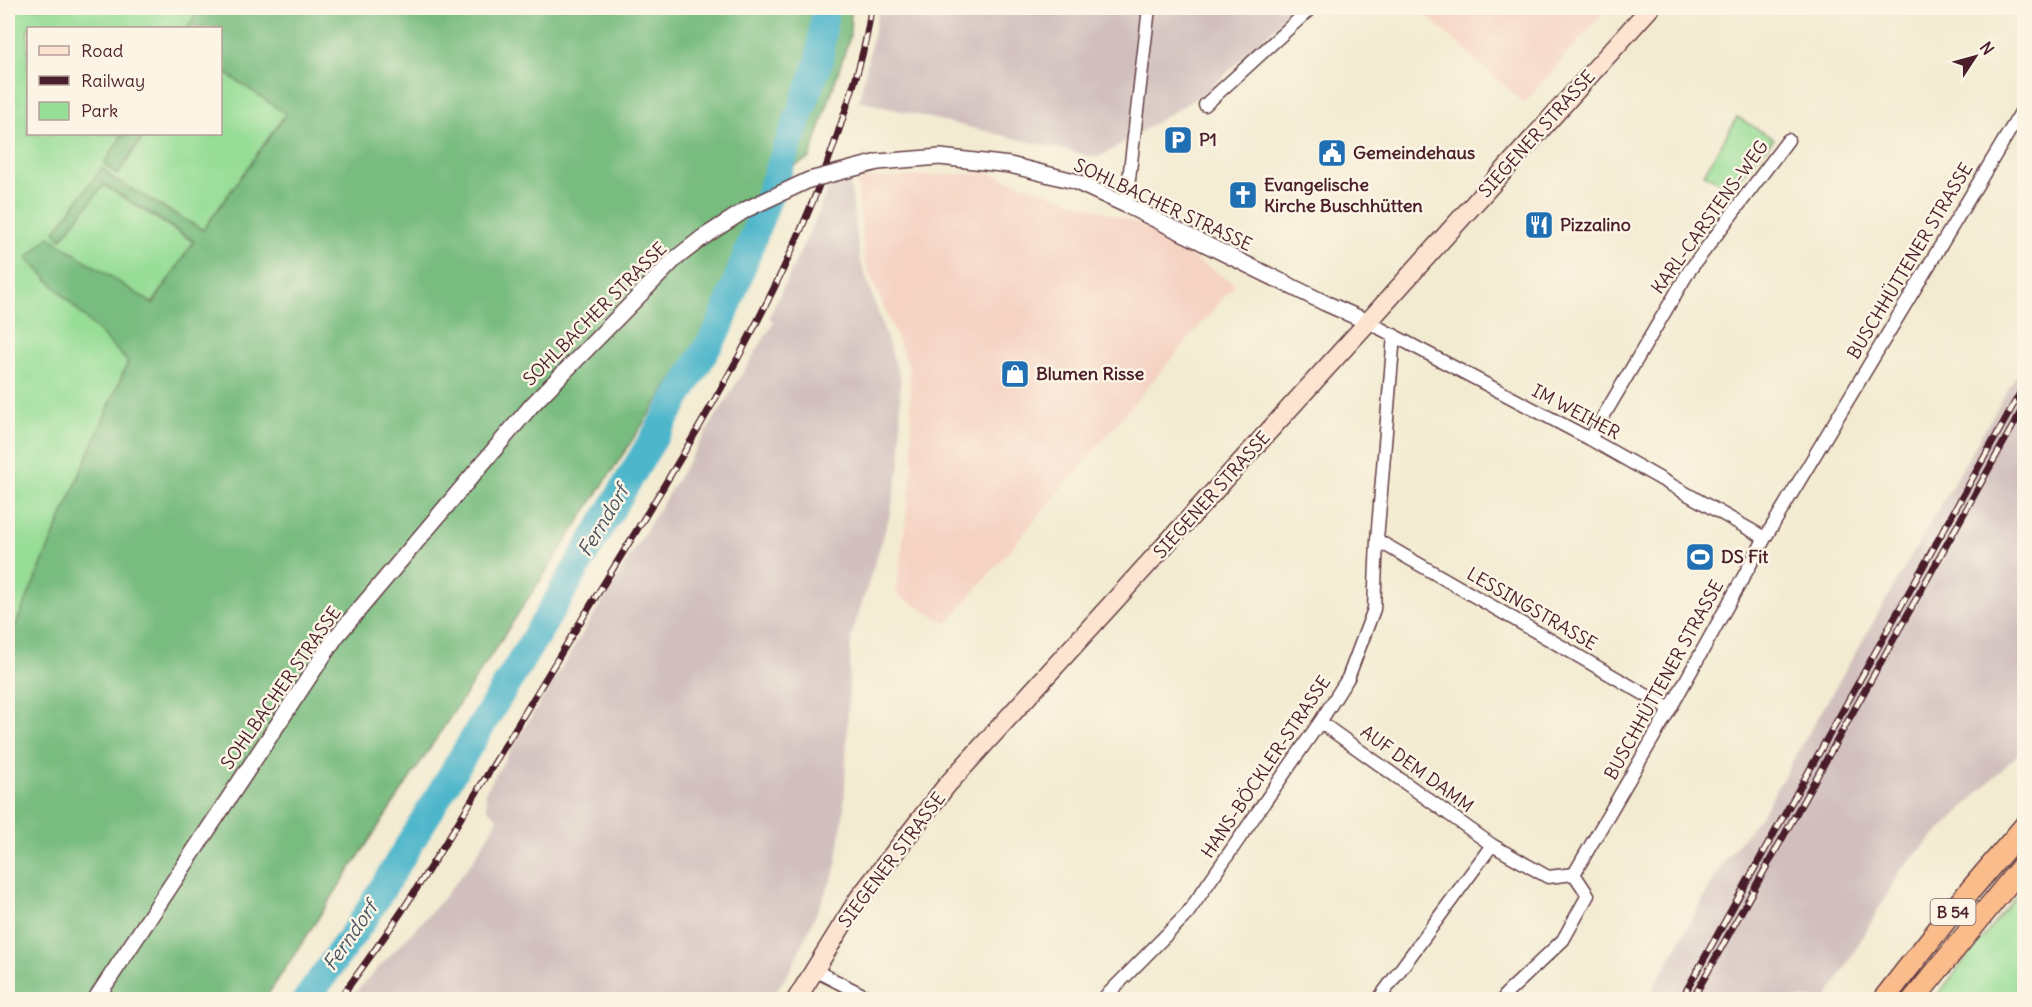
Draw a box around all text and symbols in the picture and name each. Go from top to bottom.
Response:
legend [27,27,222,135]
north arrow [1945,27,2005,87]
text: N [1976,38,1998,59]
text: Road [81,39,124,62]
street label: SIEGENER STRASSE [1473,65,1600,202]
text: Railway [81,69,145,92]
text: Park [81,99,118,122]
parking icon: P1 [1162,124,1194,156]
place label: P1 [1199,128,1217,151]
street label: KARL-CARSTENS-WEG [1646,135,1773,298]
public building icon: Gemeindehaus [1316,137,1348,169]
place label: Gemeindehaus [1353,141,1475,164]
street label: SOHLBACHER STRASSE [1070,153,1256,256]
street label: BUSCHHÜTTENER STRASSE [1842,158,1977,363]
place label: Evangelische Kirche Buschhütten [1264,173,1423,217]
church icon: Evangelische Kirche Buschhütten [1227,179,1259,211]
restaurant icon: Pizzalino [1523,209,1555,241]
place label: Pizzalino [1560,213,1631,236]
street label: SOHLBACHER STRASSE [518,237,671,390]
shop icon: Blumen Risse [999,358,1031,390]
place label: Blumen Risse [1036,362,1144,385]
street label: IM WEIHER [1528,379,1624,444]
street label: SIEGENER STRASSE [1148,426,1275,563]
water label: Ferndorf [572,477,636,561]
sports icon: DS Fit [1684,541,1716,573]
place label: DS Fit [1721,545,1769,568]
street label: LESSINGSTRASSE [1463,562,1601,655]
street label: BUSCHHÜTTENER STRASSE [1599,576,1728,784]
street label: SOHLBACHER STRASSE [216,602,346,774]
street label: HANS-BÖCKLER-STRASSE [1196,671,1335,862]
street label: AUF DEM DAMM [1356,720,1478,817]
street label: SIEGENER STRASSE [833,787,950,932]
water label: Ferndorf [317,893,385,975]
road number: B 54 [1930,899,1976,925]

